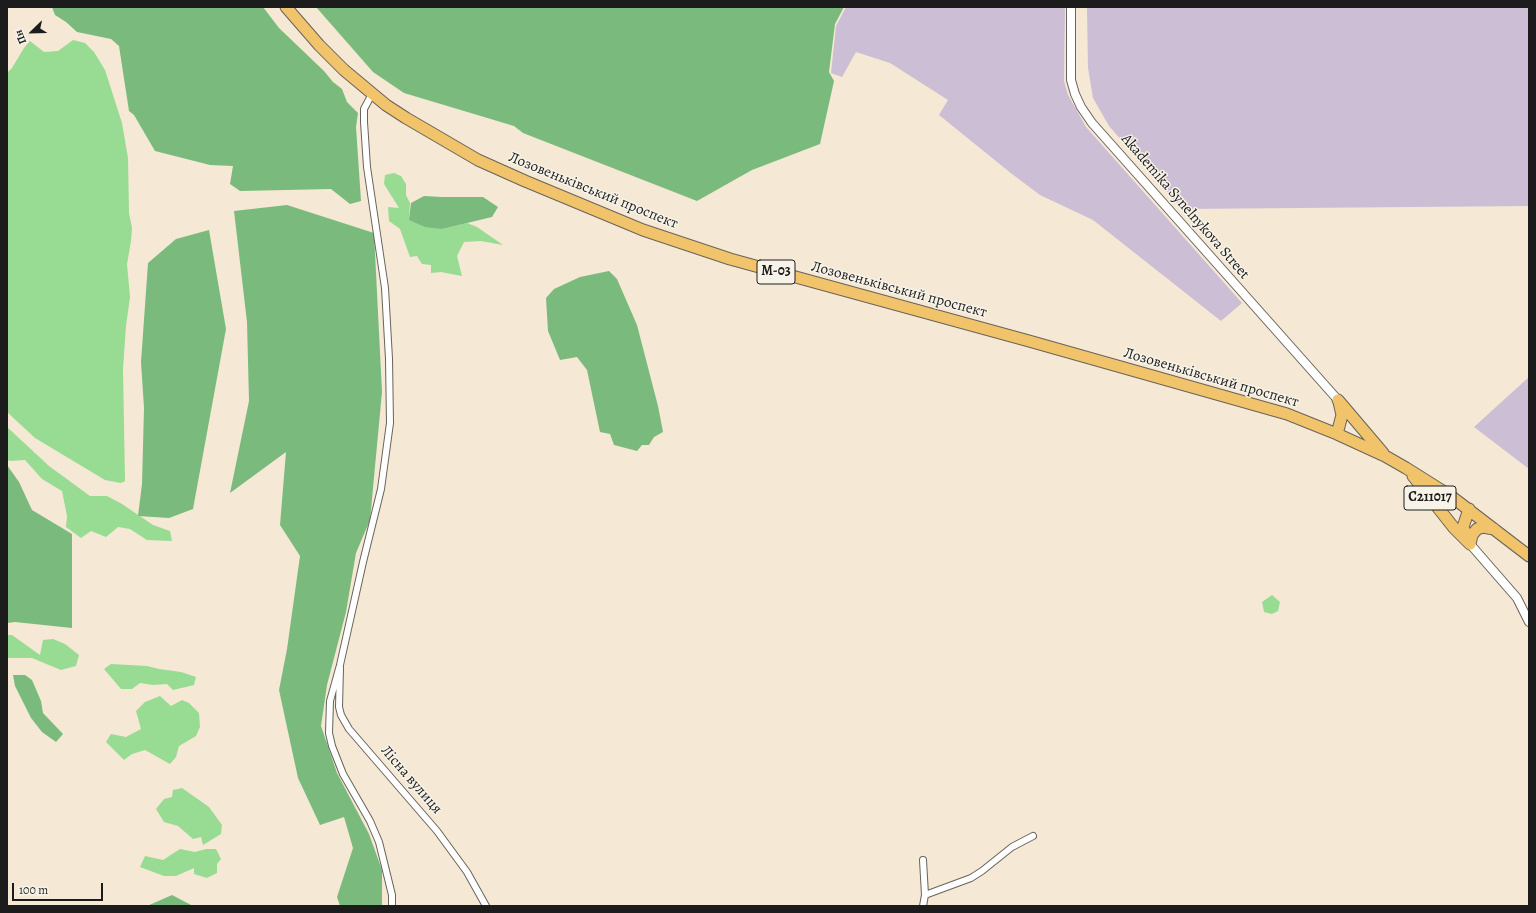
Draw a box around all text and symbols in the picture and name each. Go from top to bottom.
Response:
north arrow [12,12,52,52]
text: Пн [11,27,30,46]
street label: Akademika Synelnykova Street [1117,131,1253,283]
street label: Лозовеньківський проспект [506,149,680,233]
street label: Лозовеньківський проспект [809,258,989,322]
road number: М-03 [757,260,795,284]
street label: Лозовеньківський проспект [1121,344,1301,412]
road number: С211017 [1404,486,1456,510]
street label: Лісна вулиця [376,742,446,818]
scale bar [14,875,105,901]
text: 100 m [19,882,48,898]

